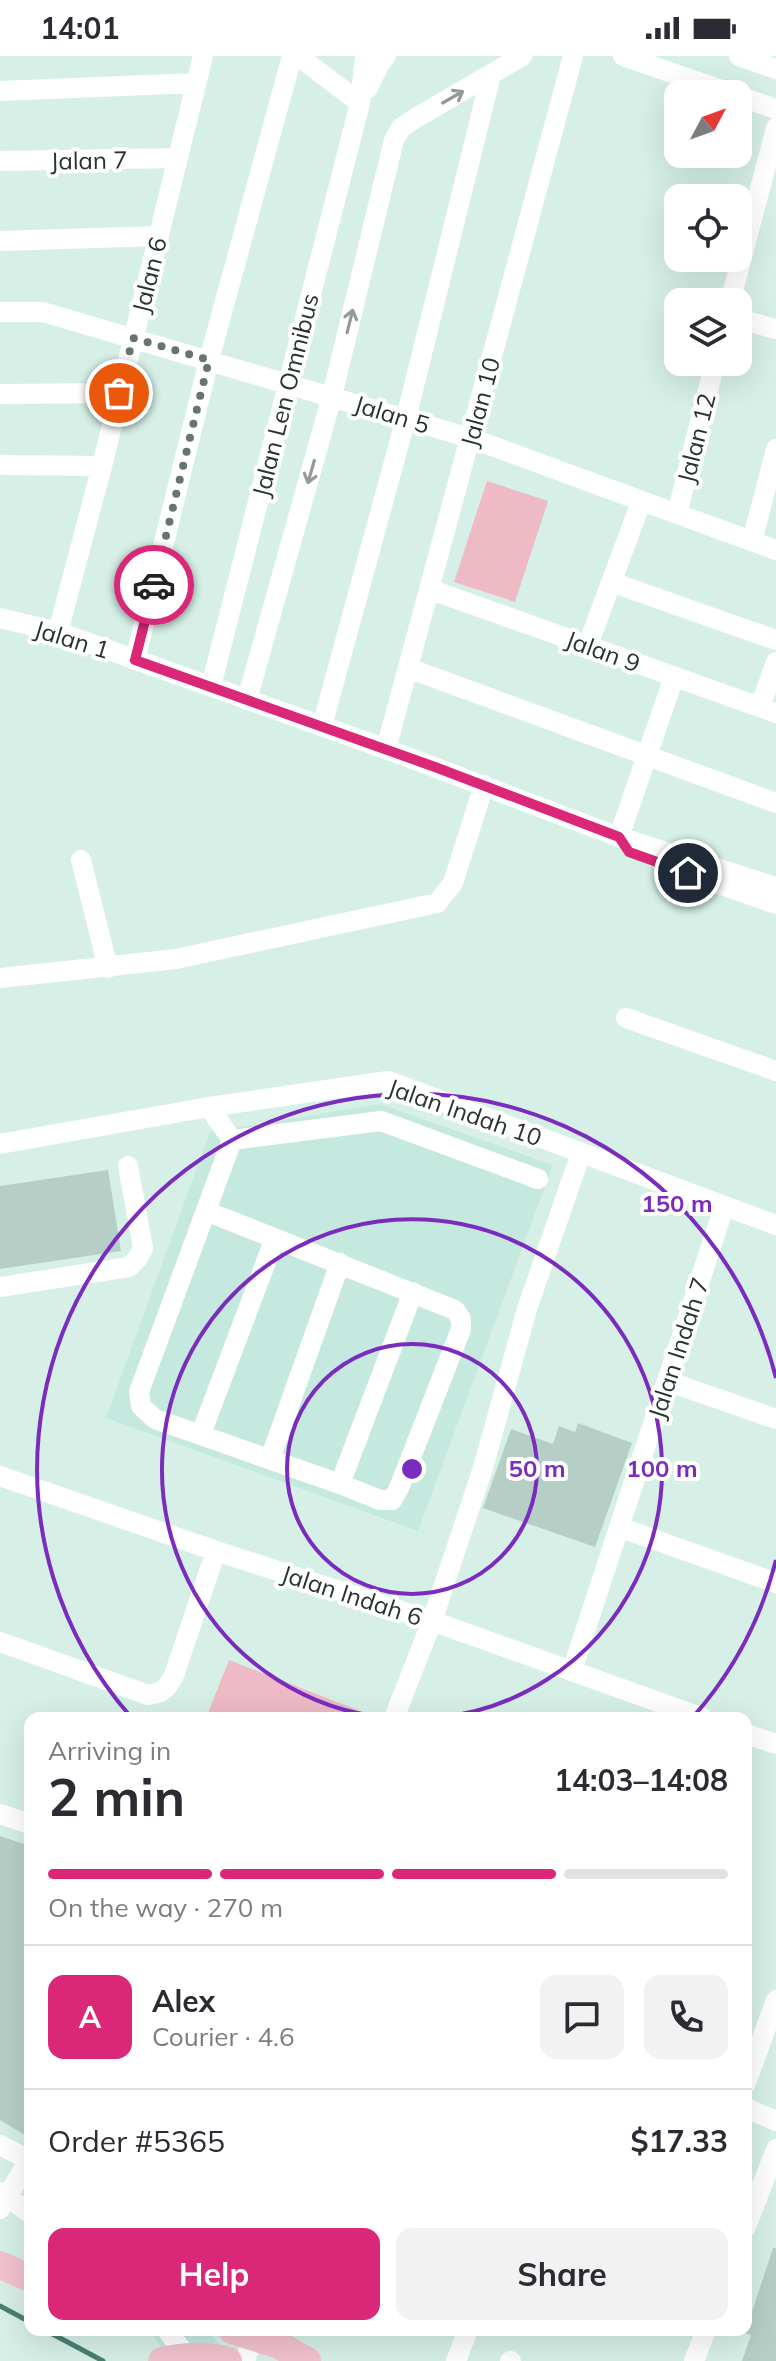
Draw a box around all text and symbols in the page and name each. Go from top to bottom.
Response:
text: 14:01 [40,9,119,47]
north arrow [664,80,752,168]
map controls [664,80,752,376]
one-way arrow [440,89,464,104]
street label: Jalan 7 [50,144,128,176]
button: locate [664,184,752,272]
street label: Jalan 6 [125,234,173,316]
button: layers [664,288,752,376]
street label: Jalan Len Omnibus [245,290,325,500]
one-way arrow [343,308,358,334]
street label: Jalan 10 [454,354,506,450]
pin [85,359,153,427]
icon: bag [97,371,141,415]
street label: Jalan 5 [351,388,433,440]
street label: Jalan 12 [670,390,722,486]
one-way arrow [302,458,317,484]
courier [114,545,194,625]
icon: car [132,563,176,607]
street label: Jalan 1 [31,613,113,665]
street label: Jalan 9 [562,624,644,678]
pin [654,839,722,907]
icon: home [666,851,710,895]
street label: Jalan Indah 10 [384,1072,546,1152]
text: 150 m [641,1188,713,1218]
street label: Jalan Indah 7 [641,1274,715,1422]
text: 50 m [509,1453,565,1483]
text: 100 m [626,1453,698,1483]
centre of rings [398,1455,426,1483]
street label: Jalan Indah 6 [278,1558,426,1632]
text: Arriving in [48,1734,171,1767]
text: 14:03–14:08 [554,1761,728,1799]
text: 2 min [48,1764,185,1829]
text: On the way · 270 m [48,1891,283,1924]
button: chat [540,1975,624,2059]
button: phone [644,1975,728,2059]
text: Alex [152,1982,215,2020]
text: A [79,1998,101,2036]
text: Courier · 4.6 [152,2020,295,2053]
text: Order #5365 [48,2122,225,2160]
text: $17.33 [631,2122,728,2160]
button: Help [48,2228,380,2320]
button: Share [396,2228,728,2320]

